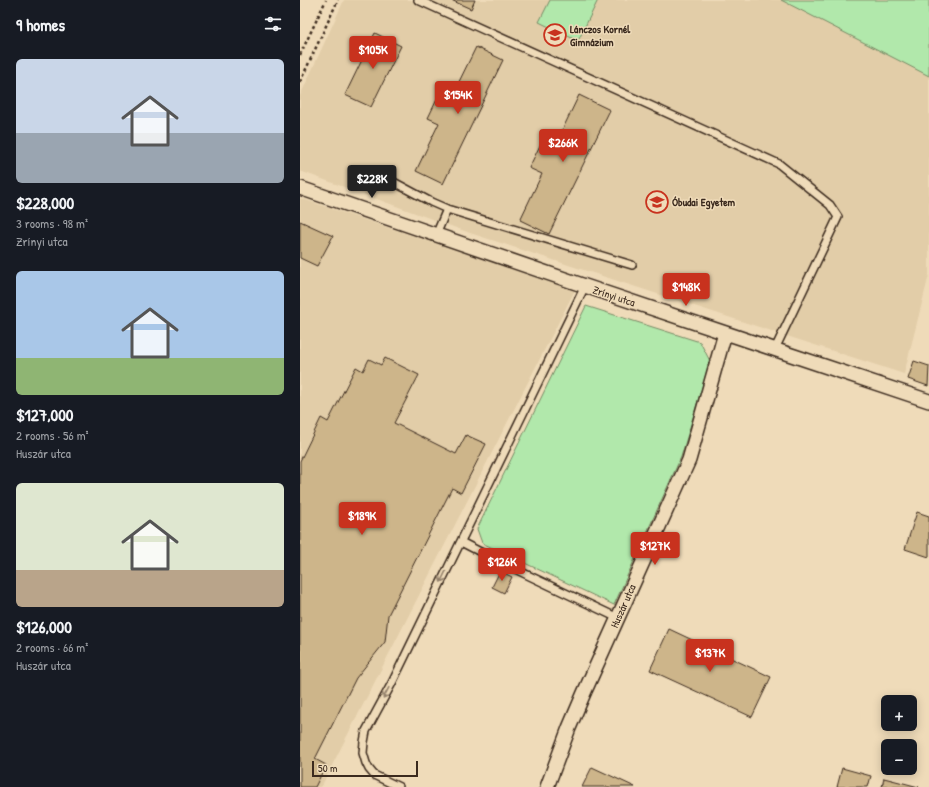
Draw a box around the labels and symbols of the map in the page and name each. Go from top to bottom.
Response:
school or university icon: Lánczos Kornél Gimnázium [542,22,568,48]
place label: Lánczos Kornél Gimnázium [570,22,631,49]
pin: $105K [345,36,401,70]
pin: $154K [430,81,486,115]
pin: $266K [535,129,591,163]
pin: $228K [344,165,400,199]
school or university icon: Óbudai Egyetem [644,189,670,215]
place label: Óbudai Egyetem [672,195,736,210]
pin: $148K [658,273,714,307]
street label: Zrínyi utca [591,283,638,310]
pin: $189K [334,502,390,536]
pin: $127K [627,532,683,566]
pin: $126K [474,548,530,582]
one-way arrow [439,571,446,583]
street label: Huszár utca [607,581,639,630]
pin: $137K [682,639,738,673]
one-way arrow [382,687,389,699]
scale bar [312,759,418,778]

